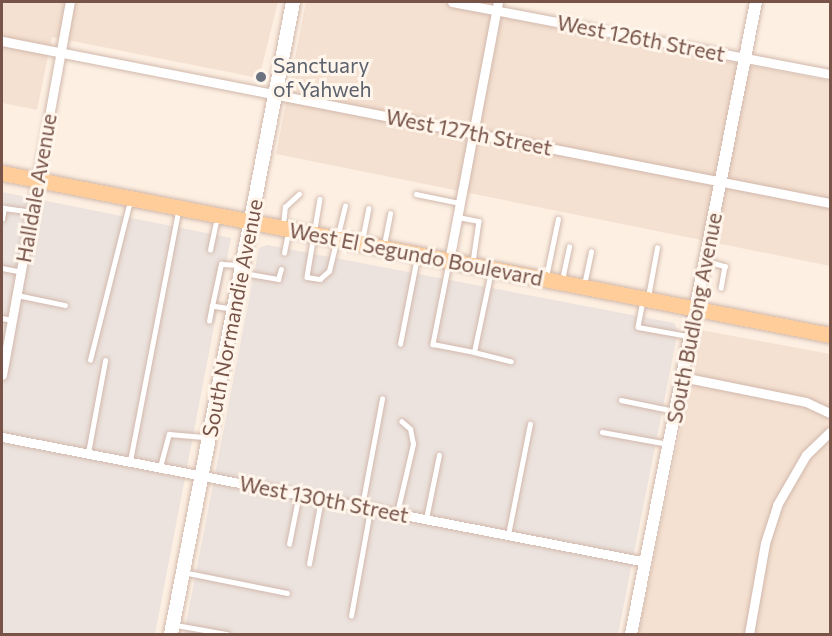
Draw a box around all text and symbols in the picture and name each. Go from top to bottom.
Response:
street label: West 126th Street [555,9,727,67]
place label: Sanctuary of Yahweh [273,52,372,102]
marker: Sanctuary of Yahweh [254,70,268,84]
street label: West 127th Street [384,104,554,160]
street label: Halldale Avenue [10,111,62,265]
street label: South Normandie Avenue [197,197,267,439]
street label: South Budlong Avenue [661,211,727,425]
street label: West El Segundo Boulevard [287,217,545,291]
street label: West 130th Street [237,470,411,528]

